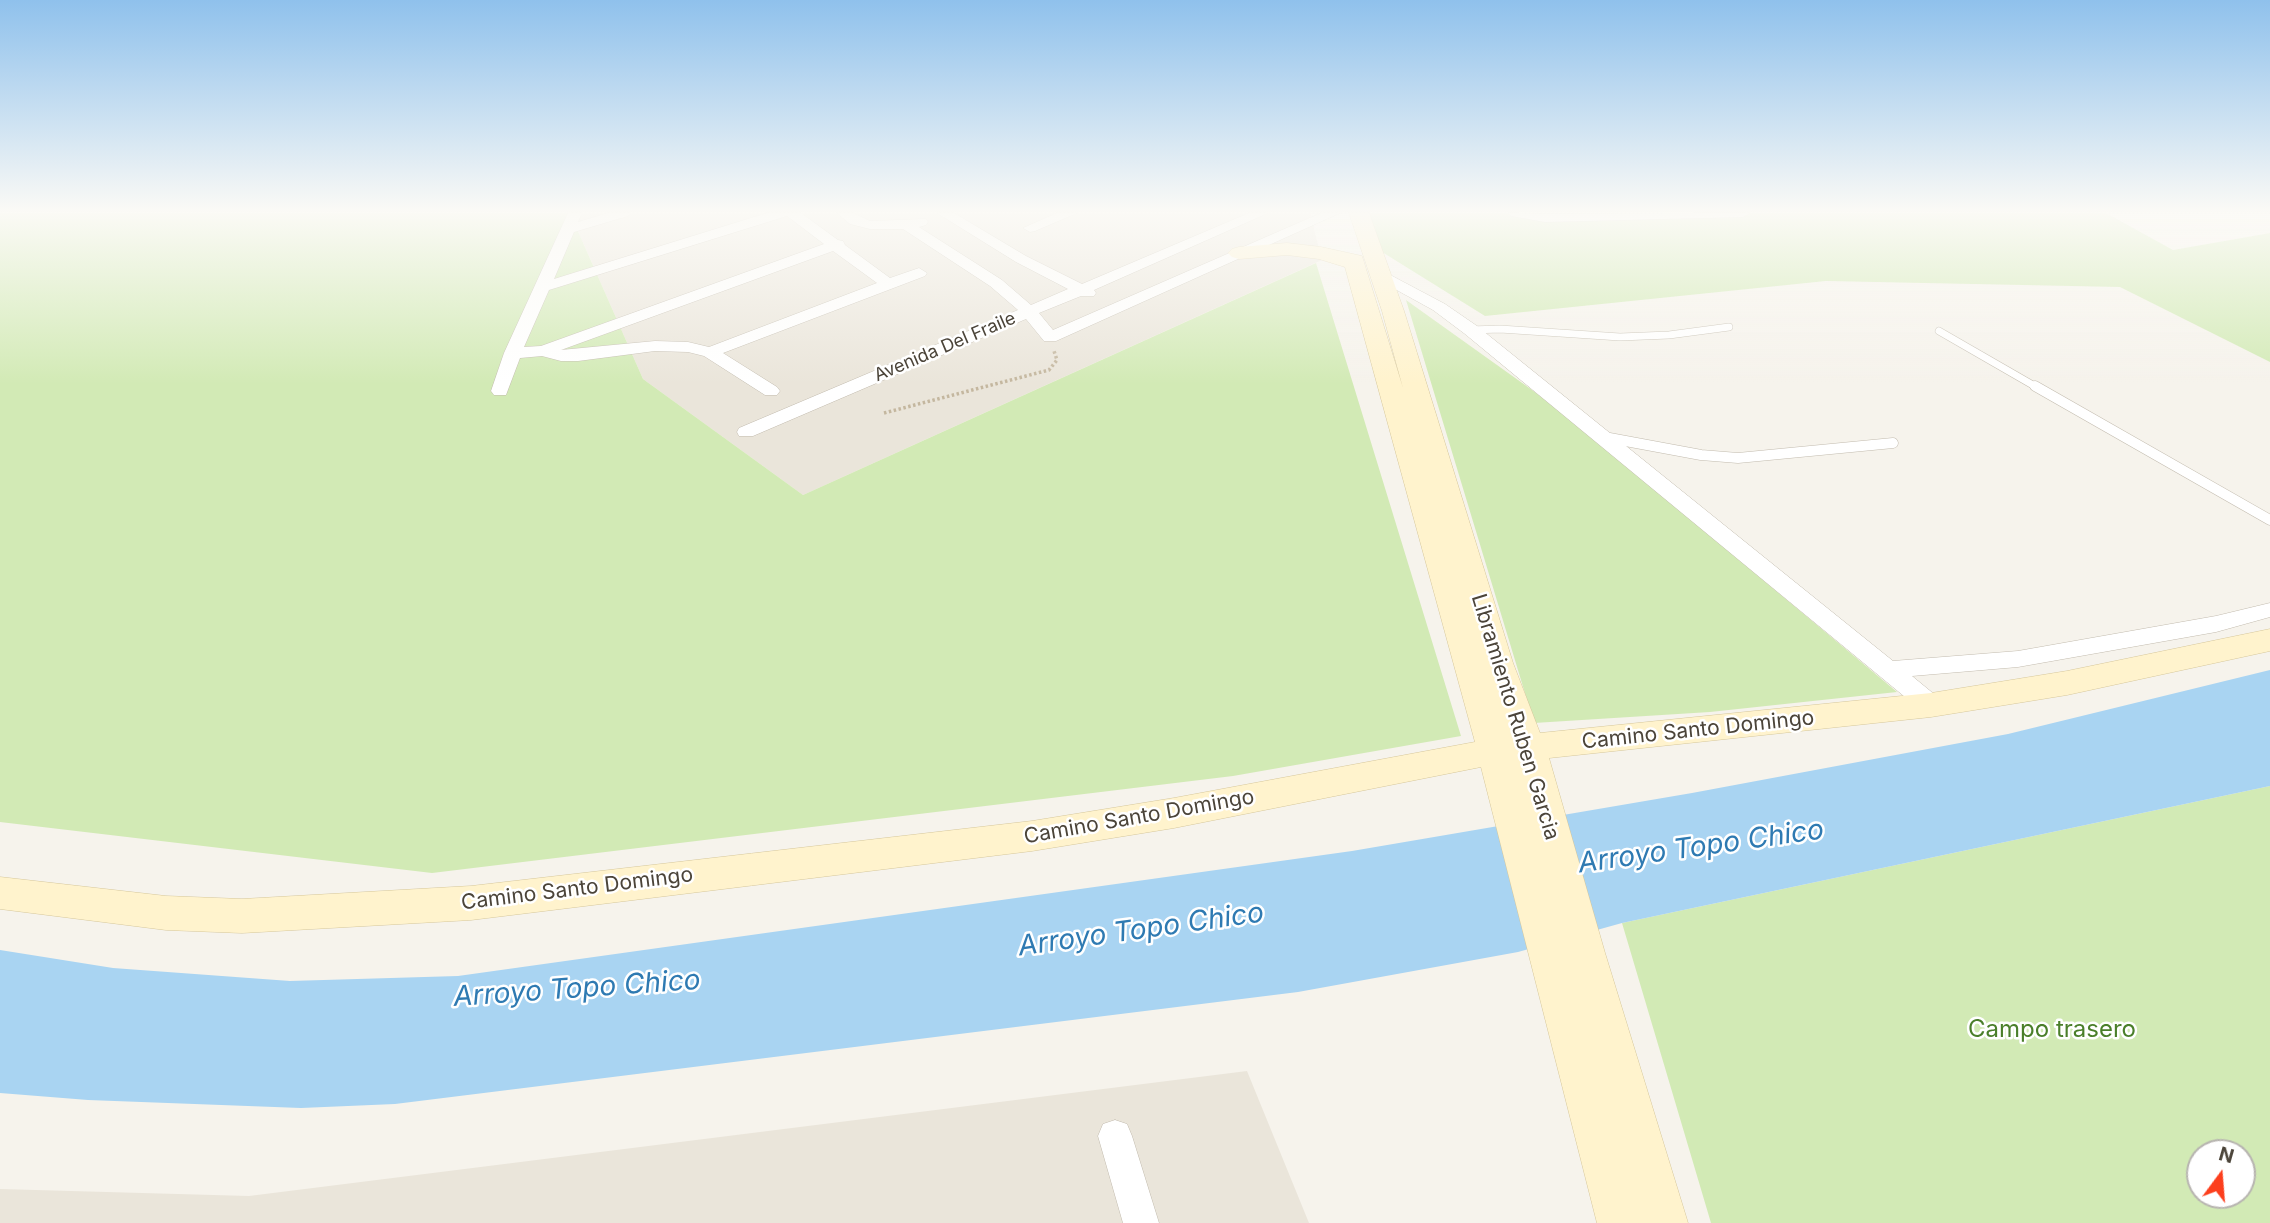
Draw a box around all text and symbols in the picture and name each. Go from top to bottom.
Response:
street label: Avenida Del Fraile [871,307,1019,387]
street label: Libramiento Ruben Garcia [1466,591,1564,843]
street label: Camino Santo Domingo [1581,705,1815,755]
street label: Camino Santo Domingo [1022,784,1256,850]
water label: Arroyo Topo Chico [1576,813,1826,881]
street label: Camino Santo Domingo [460,862,694,916]
water label: Arroyo Topo Chico [1016,896,1266,964]
water label: Arroyo Topo Chico [452,964,702,1014]
park label: Campo trasero [1968,1016,2136,1044]
north arrow [2186,1139,2256,1209]
text: N [2216,1142,2236,1168]

